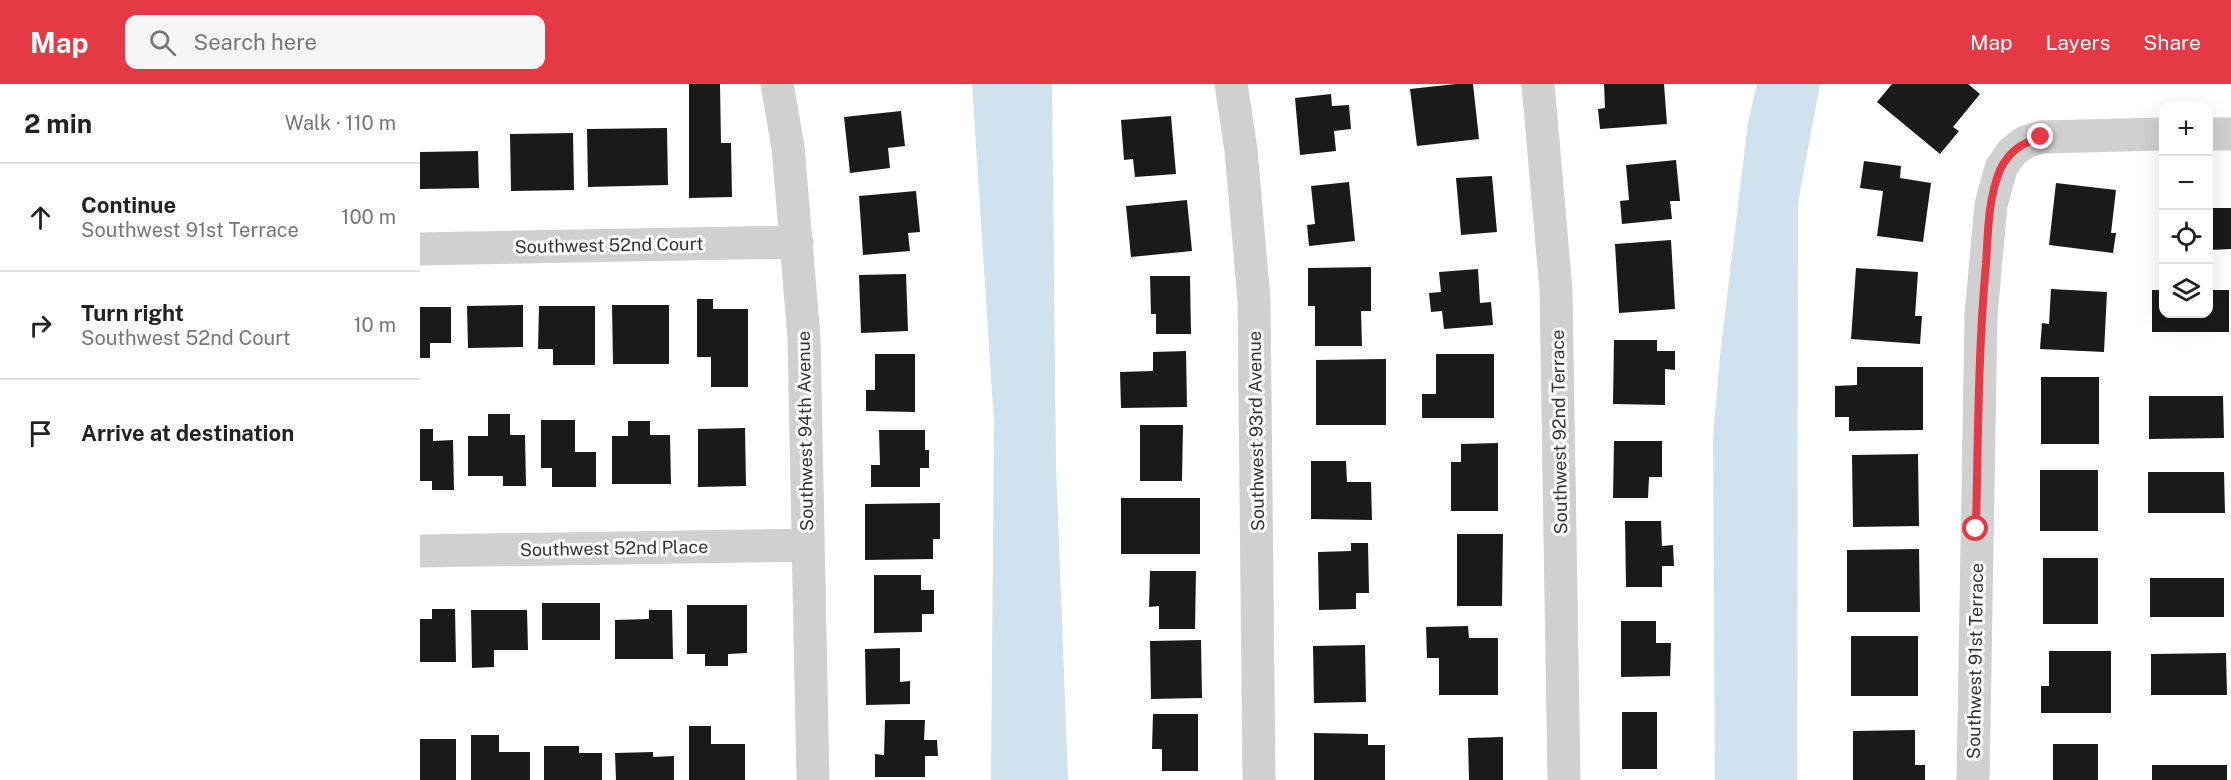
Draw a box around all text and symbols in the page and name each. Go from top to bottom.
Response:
search box [125,15,545,69]
text: Map [30,26,89,59]
icon: search [146,26,179,59]
text: Search here [194,29,317,55]
text: Map [1970,30,2013,55]
text: Layers [2046,30,2110,55]
text: Share [2143,30,2201,55]
map controls [2159,102,2213,318]
button: + [2159,102,2213,156]
text: 2 min [24,108,92,139]
text: Walk · 110 m [285,111,396,135]
route end [2027,123,2053,149]
button: − [2159,156,2213,210]
text: Continue [81,192,176,218]
icon: ahead [24,201,57,234]
text: 100 m [341,205,396,229]
button: locate [2159,210,2213,264]
text: Southwest 91st Terrace [81,218,299,242]
street label: Southwest 52nd Court [515,233,703,257]
button: layers [2159,264,2213,318]
text: Turn right [81,300,184,326]
icon: right [24,309,57,342]
text: 10 m [353,313,396,337]
text: Southwest 52nd Court [81,326,291,350]
street label: Southwest 92nd Terrace [1547,329,1571,535]
street label: Southwest 94th Avenue [793,331,817,531]
street label: Southwest 93rd Avenue [1244,331,1268,531]
icon: arrive [24,417,57,450]
text: Arrive at destination [81,420,294,446]
route start [1962,515,1988,541]
street label: Southwest 52nd Place [520,536,708,560]
street label: Southwest 91st Terrace [1963,563,1987,759]

